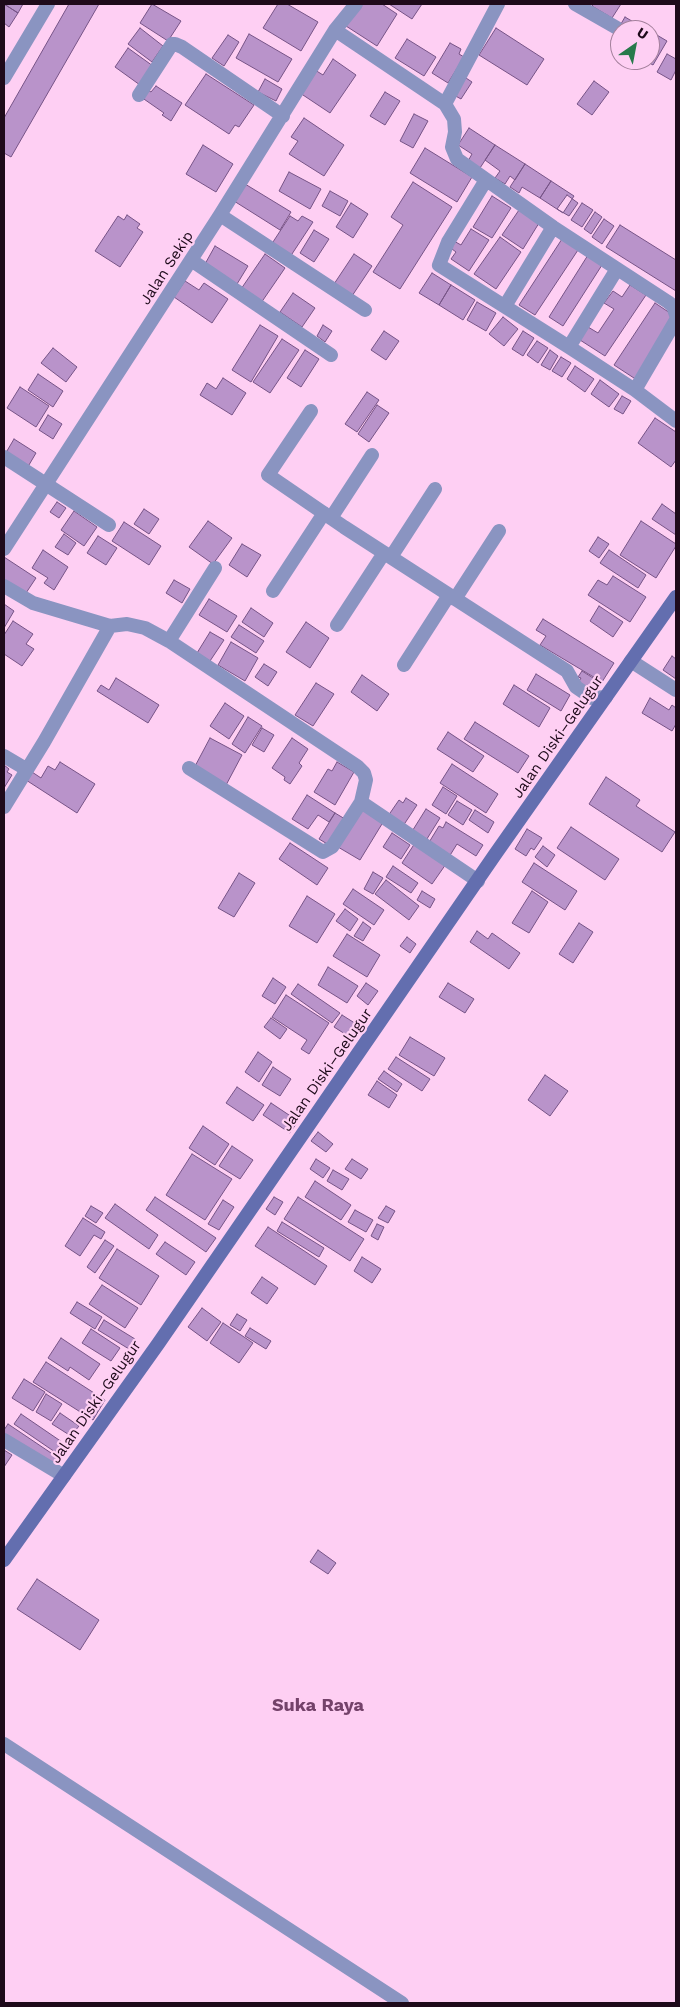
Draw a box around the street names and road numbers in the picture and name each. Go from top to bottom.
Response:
street label: Jalan Sekip [136,228,198,308]
street label: Jalan Diski–Gelugur [509,672,607,802]
street label: Jalan Diski–Gelugur [278,1005,376,1135]
street label: Jalan Diski–Gelugur [47,1337,145,1467]

